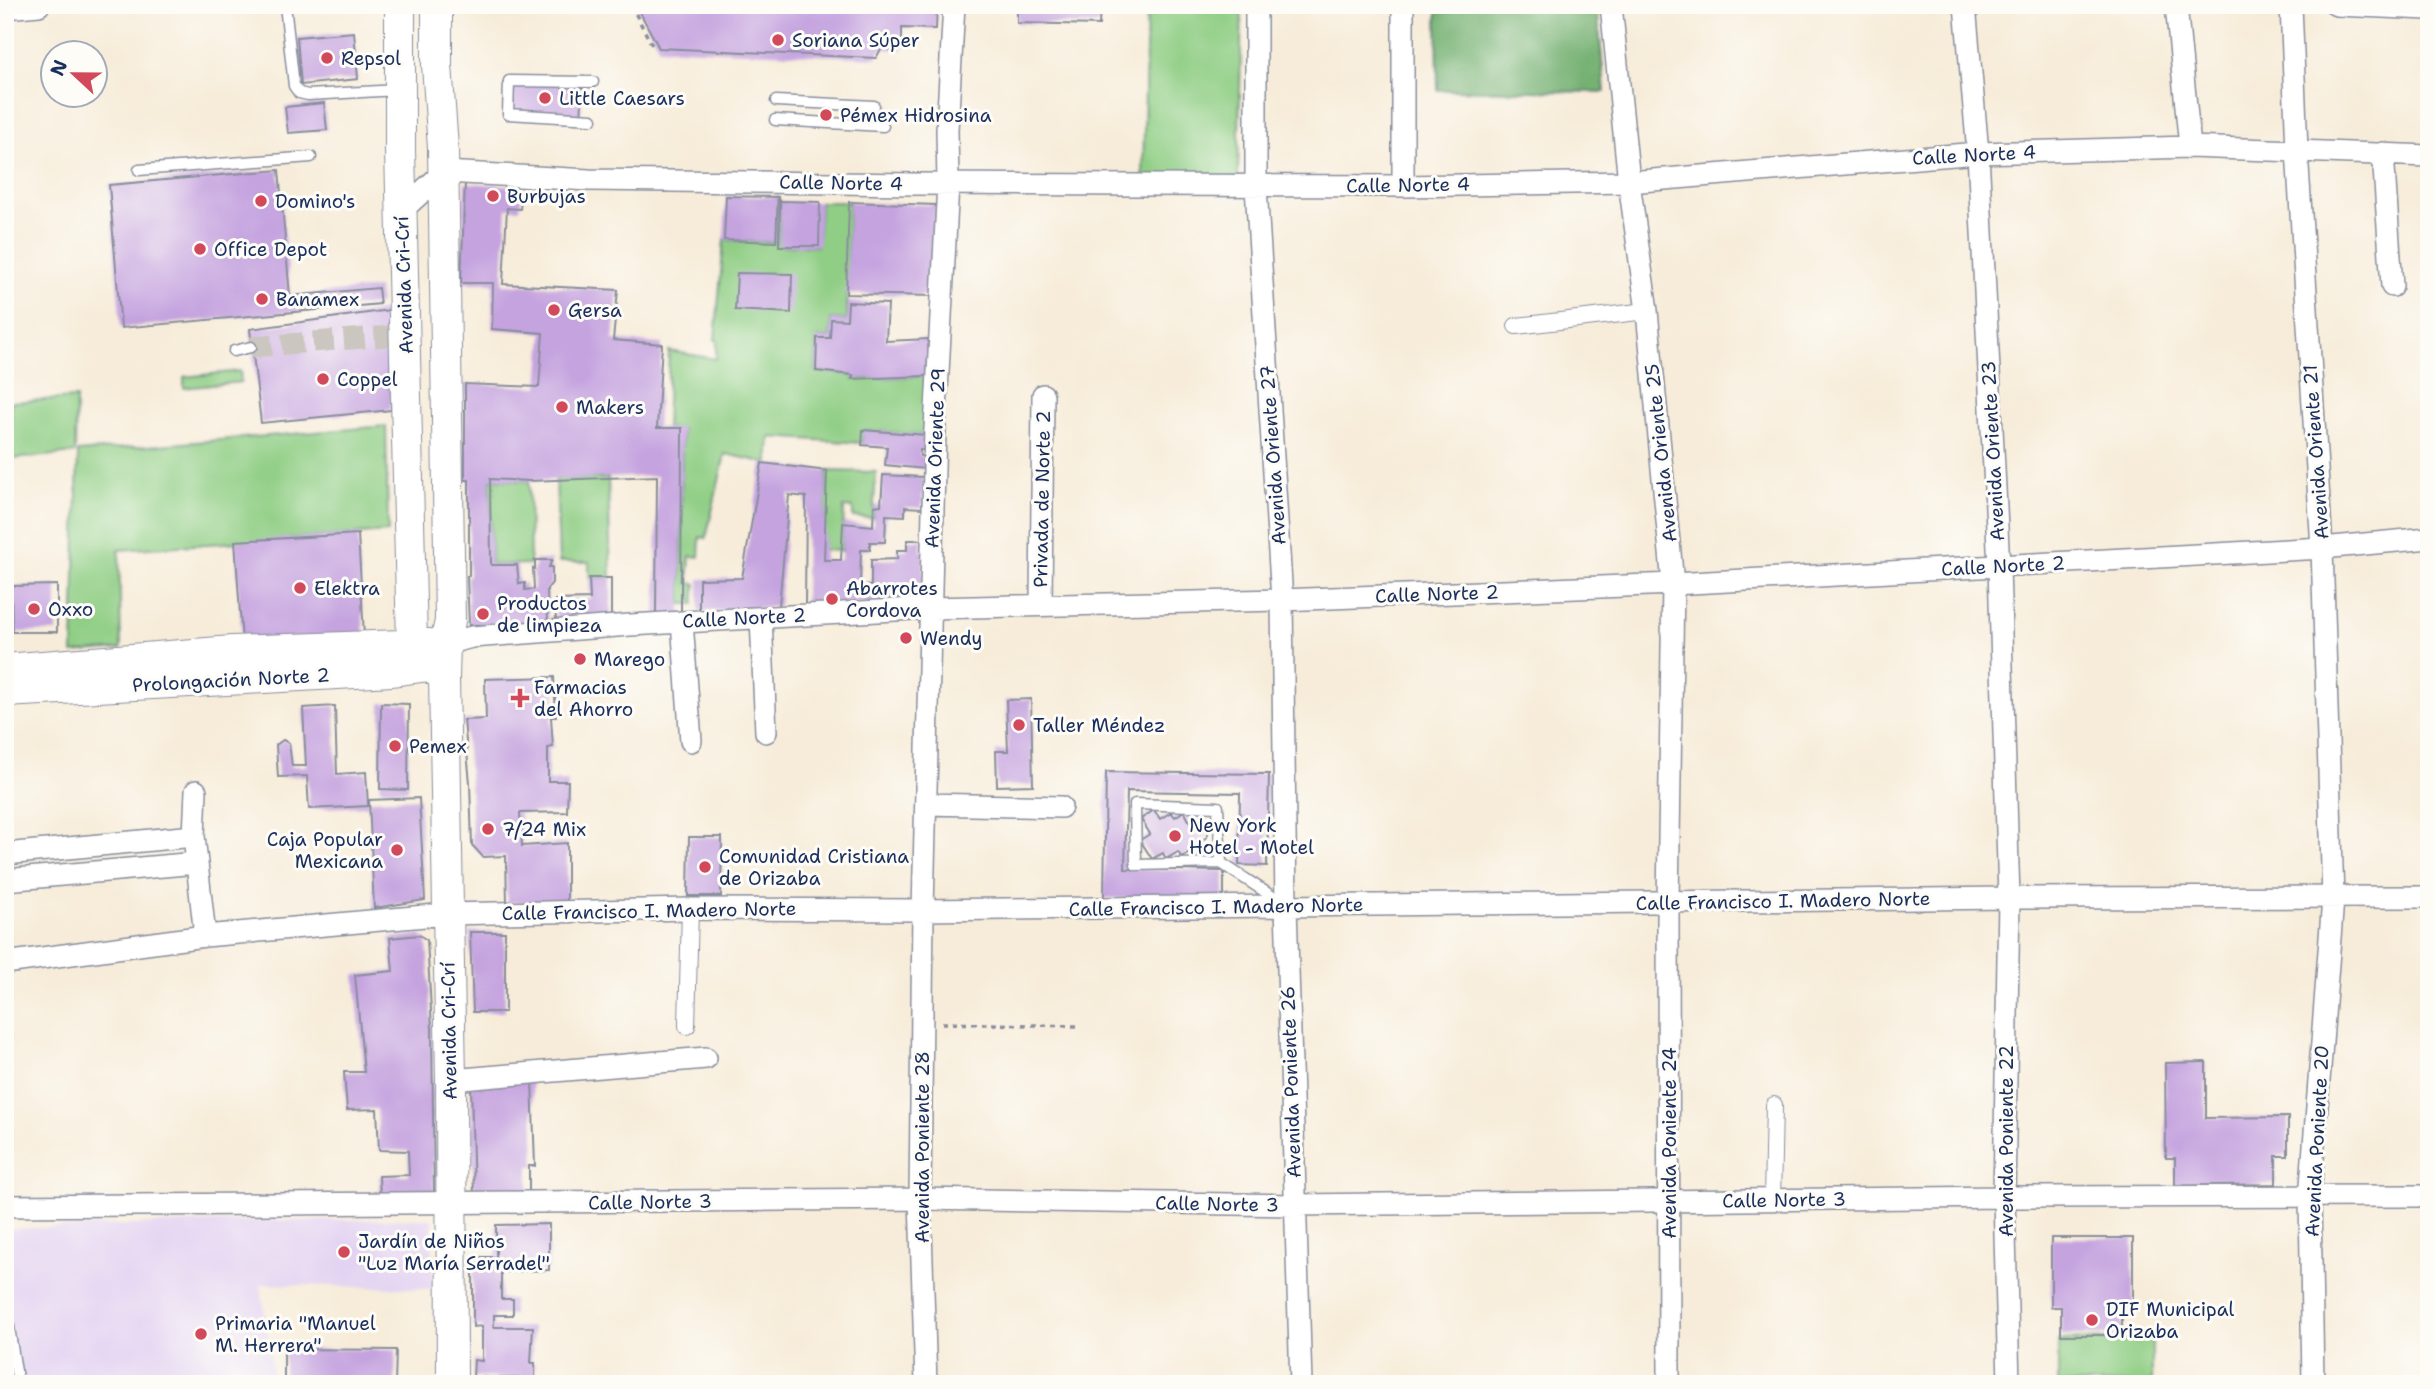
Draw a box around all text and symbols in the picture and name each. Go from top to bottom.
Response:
place label: Soriana Súper [792,28,920,53]
marker: Soriana Súper [770,32,786,48]
north arrow [38,38,108,108]
place label: Repsol [341,46,401,71]
marker: Repsol [319,50,335,66]
text: N [44,56,73,79]
place label: Little Caesars [559,86,685,111]
marker: Little Caesars [537,90,553,106]
place label: Pémex Hidrosina [840,103,992,128]
marker: Pémex Hidrosina [818,107,834,123]
street label: Calle Norte 4 [1912,139,2036,171]
street label: Calle Norte 4 [779,169,903,197]
street label: Calle Norte 4 [1346,171,1470,199]
place label: Burbujas [507,184,586,209]
marker: Burbujas [485,188,501,204]
place label: Domino's [275,189,355,214]
marker: Domino's [253,193,269,209]
street label: Avenida Cri-Crí [389,215,419,354]
place label: Office Depot [214,237,327,262]
marker: Office Depot [192,241,208,257]
place label: Banamex [276,287,359,312]
marker: Banamex [254,291,270,307]
place label: Gersa [568,298,622,323]
marker: Gersa [546,302,562,318]
street label: Avenida Oriente 23 [1976,360,2010,542]
street label: Avenida Oriente 25 [1639,362,1683,544]
street label: Avenida Oriente 27 [1254,364,1292,546]
street label: Avenida Oriente 21 [2297,364,2335,540]
place label: Coppel [337,367,398,392]
street label: Avenida Oriente 29 [919,367,951,549]
marker: Coppel [315,371,331,387]
place label: Makers [576,395,644,420]
marker: Makers [554,399,570,415]
street label: Privada de Norte 2 [1028,410,1056,588]
street label: Calle Norte 2 [1941,550,2065,582]
place label: Elektra [314,576,380,601]
place label: Abarrotes Cordova [846,576,938,623]
street label: Calle Norte 2 [1375,579,1499,609]
marker: Elektra [292,580,308,596]
place label: Productos de limpieza [497,591,602,638]
marker: Abarrotes Cordova [824,591,840,607]
place label: Oxxo [48,597,93,622]
marker: Oxxo [26,601,42,617]
street label: Calle Norte 2 [682,602,806,634]
marker: Productos de limpieza [475,606,491,622]
place label: Wendy [920,626,982,651]
marker: Wendy [898,630,914,646]
place label: Marego [594,647,665,672]
marker: Marego [572,651,588,667]
street label: Prolongación Norte 2 [132,662,330,698]
place label: Farmacias del Ahorro [534,675,633,722]
marker: Farmacias del Ahorro [512,690,528,706]
place label: Taller Méndez [1033,713,1165,738]
marker: Taller Méndez [1011,717,1027,733]
place label: Pemex [409,734,467,759]
marker: Pemex [387,738,403,754]
place label: New York Hotel - Motel [1189,813,1314,860]
place label: 7/24 Mix [502,817,586,842]
marker: 7/24 Mix [480,821,496,837]
place label: Caja Popular Mexicana [267,827,383,874]
marker: New York Hotel - Motel [1167,828,1183,844]
marker: Caja Popular Mexicana [389,842,405,858]
place label: Comunidad Cristiana de Orizaba [719,844,909,891]
marker: Comunidad Cristiana de Orizaba [697,859,713,875]
street label: Calle Francisco I. Madero Norte [1635,886,1931,916]
street label: Calle Francisco I. Madero Norte [1068,892,1364,922]
street label: Calle Francisco I. Madero Norte [501,896,797,926]
street label: Avenida Cri-Crí [435,961,463,1100]
street label: Avenida Poniente 26 [1275,986,1307,1178]
street label: Avenida Poniente 20 [2299,1044,2335,1238]
street label: Avenida Poniente 22 [1994,1045,2019,1237]
street label: Avenida Poniente 24 [1657,1047,1682,1239]
street label: Avenida Poniente 28 [910,1051,935,1243]
street label: Calle Norte 3 [1722,1186,1846,1214]
street label: Calle Norte 3 [588,1188,712,1216]
street label: Calle Norte 3 [1155,1190,1279,1218]
place label: Jardín de Niños "Luz María Serradel" [358,1229,550,1276]
marker: Jardín de Niños "Luz María Serradel" [336,1244,352,1260]
place label: DIF Municipal Orizaba [2106,1297,2234,1344]
place label: Primaria "Manuel M. Herrera" [215,1311,376,1358]
marker: DIF Municipal Orizaba [2084,1312,2100,1328]
marker: Primaria "Manuel M. Herrera" [193,1326,209,1342]

